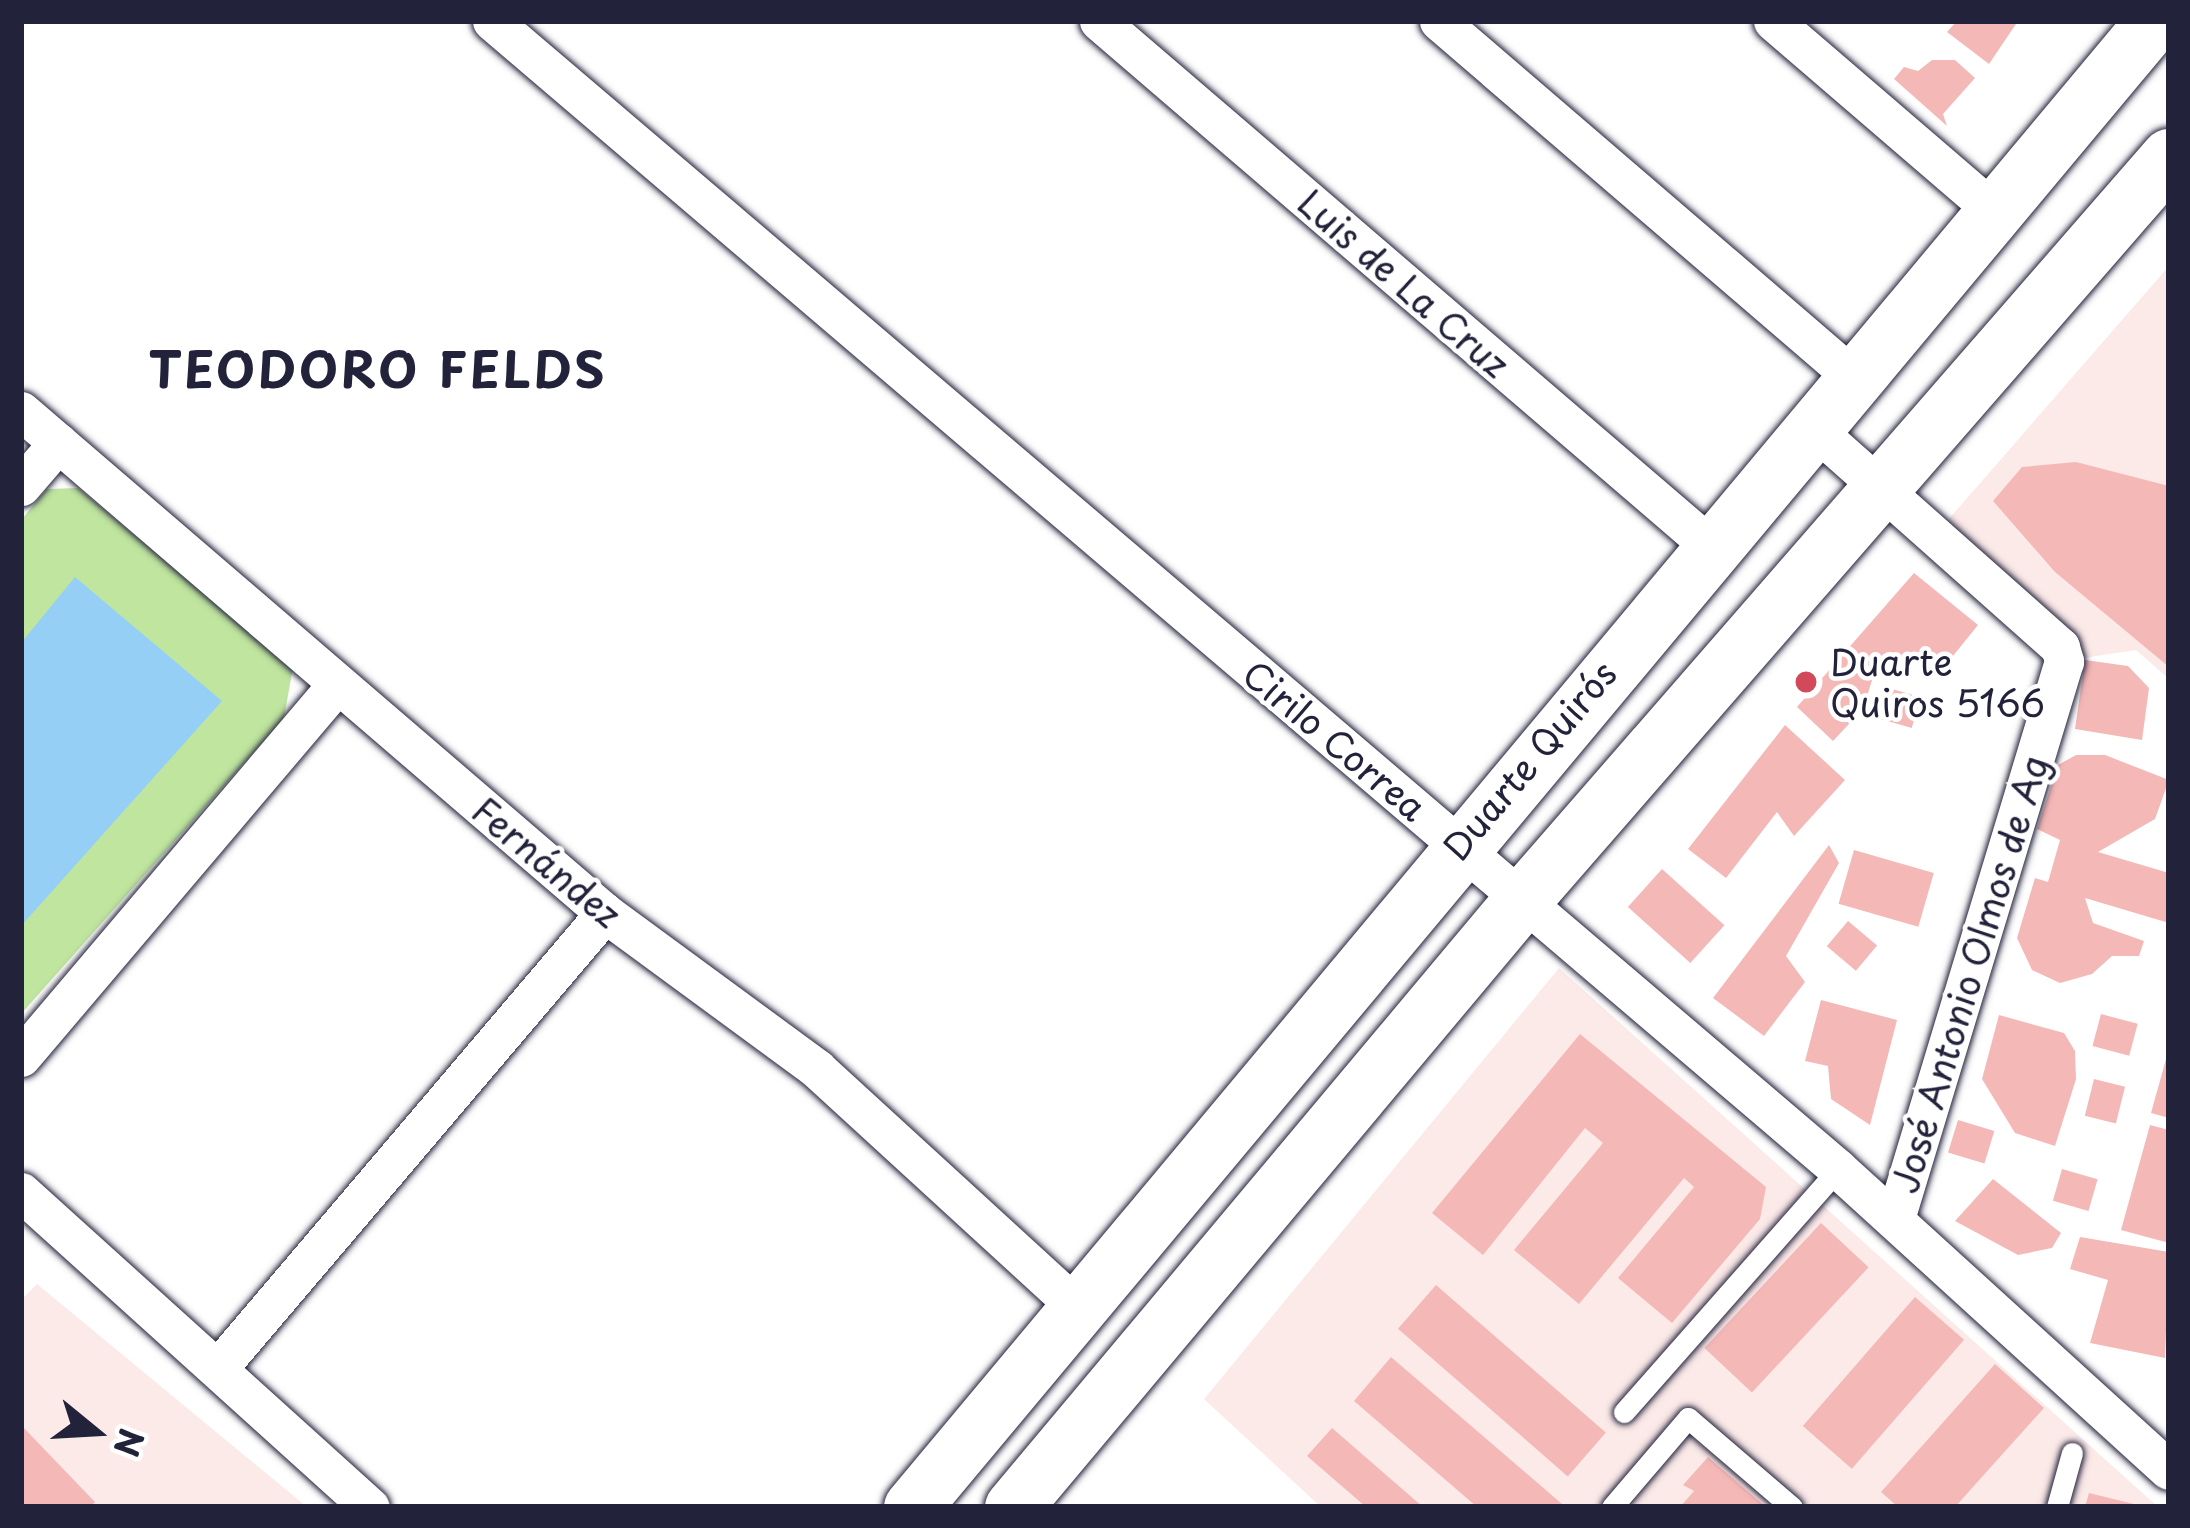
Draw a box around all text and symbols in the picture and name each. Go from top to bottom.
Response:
street label: Luis de La Cruz [1289,179,1519,387]
district label: TEODORO FELDS [150,340,606,398]
place label: Duarte Quiros 5166 [1830,639,2046,724]
street label: Cirilo Correa [1235,651,1435,829]
street label: Duarte Quirós [1433,651,1625,869]
marker: Duarte Quiros 5166 [1793,669,1819,695]
street label: José Antonio Olmos de Ag [1882,749,2056,1199]
street label: Fernández [464,788,630,936]
north arrow [36,1372,156,1492]
text: N [102,1423,158,1463]

